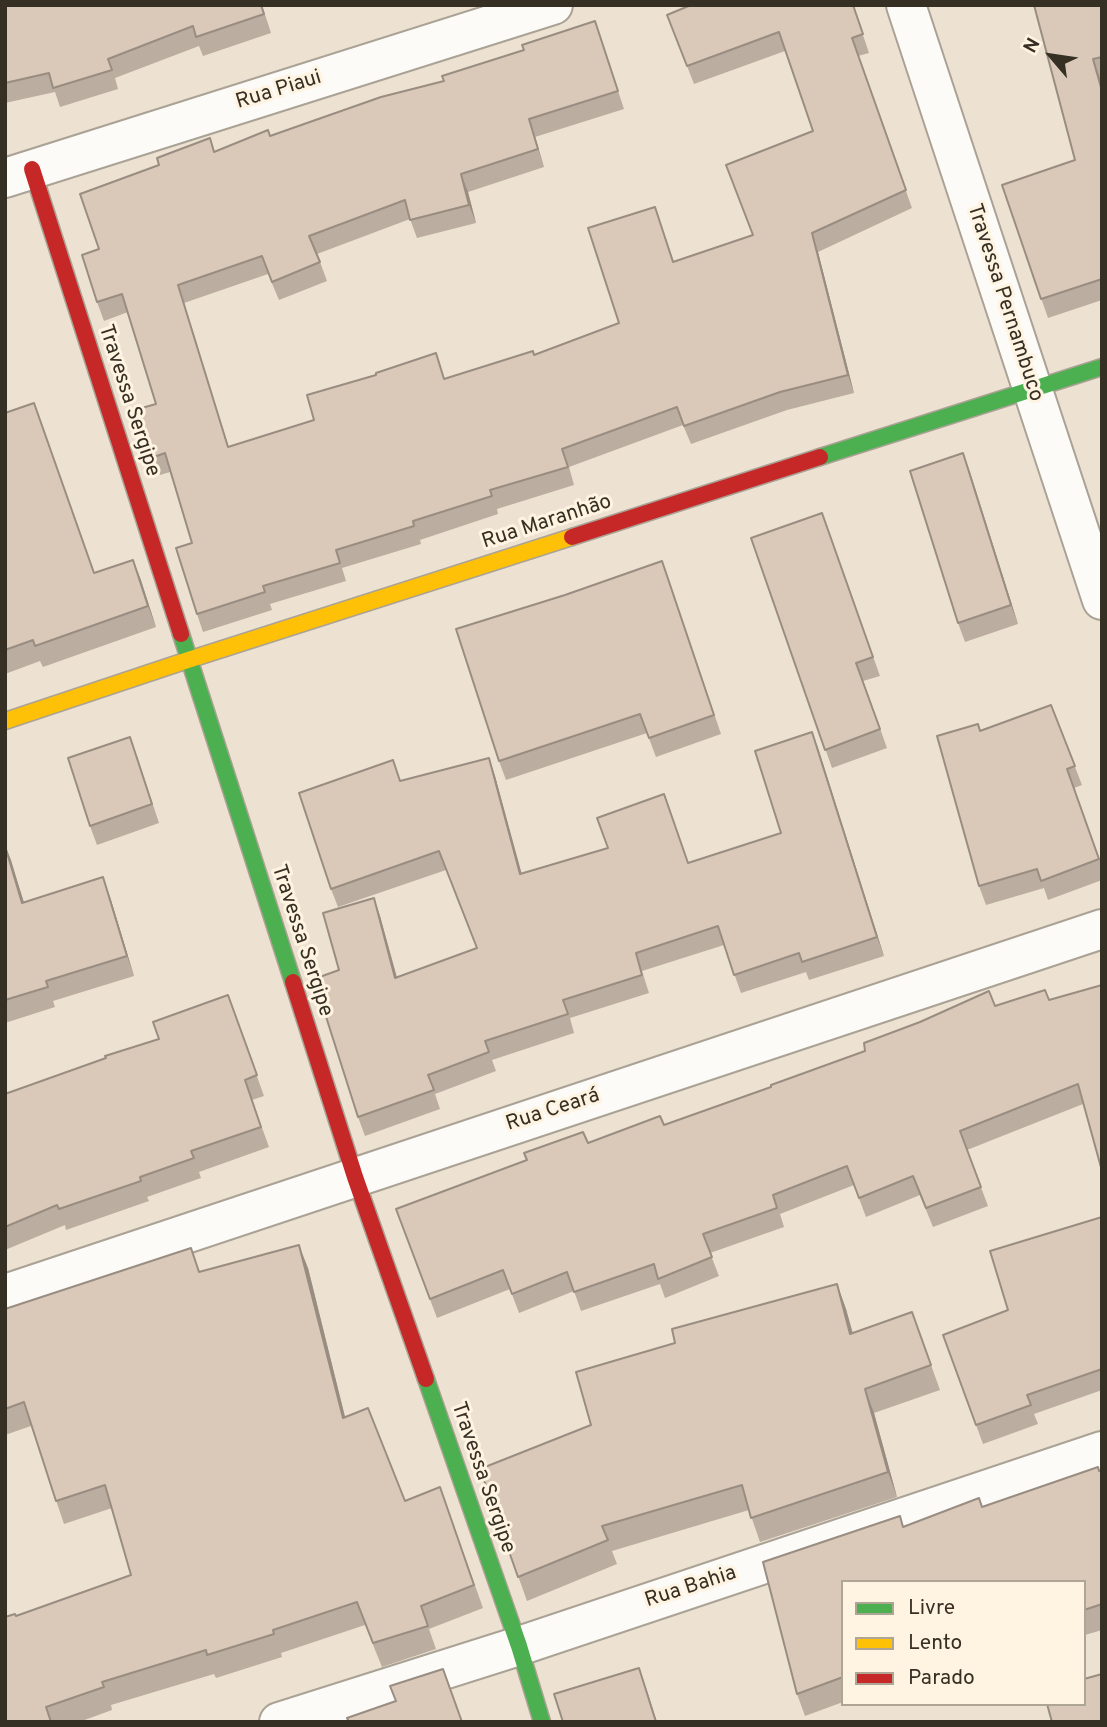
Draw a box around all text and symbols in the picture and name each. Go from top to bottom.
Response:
north arrow [1016,21,1086,91]
text: N [1019,34,1046,58]
street label: Rua Piaui [233,66,325,116]
street label: Travessa Pernambuco [960,201,1048,405]
street label: Travessa Sergipe [92,322,164,480]
street label: Rua Maranhão [479,490,615,556]
street label: Travessa Sergipe [265,862,337,1020]
street label: Rua Ceará [503,1084,603,1138]
street label: Travessa Sergipe [444,1399,520,1557]
street label: Rua Bahia [642,1561,740,1615]
legend [841,1580,1086,1706]
text: Livre [908,1595,955,1622]
text: Lento [908,1630,962,1657]
text: Parado [908,1665,975,1692]

